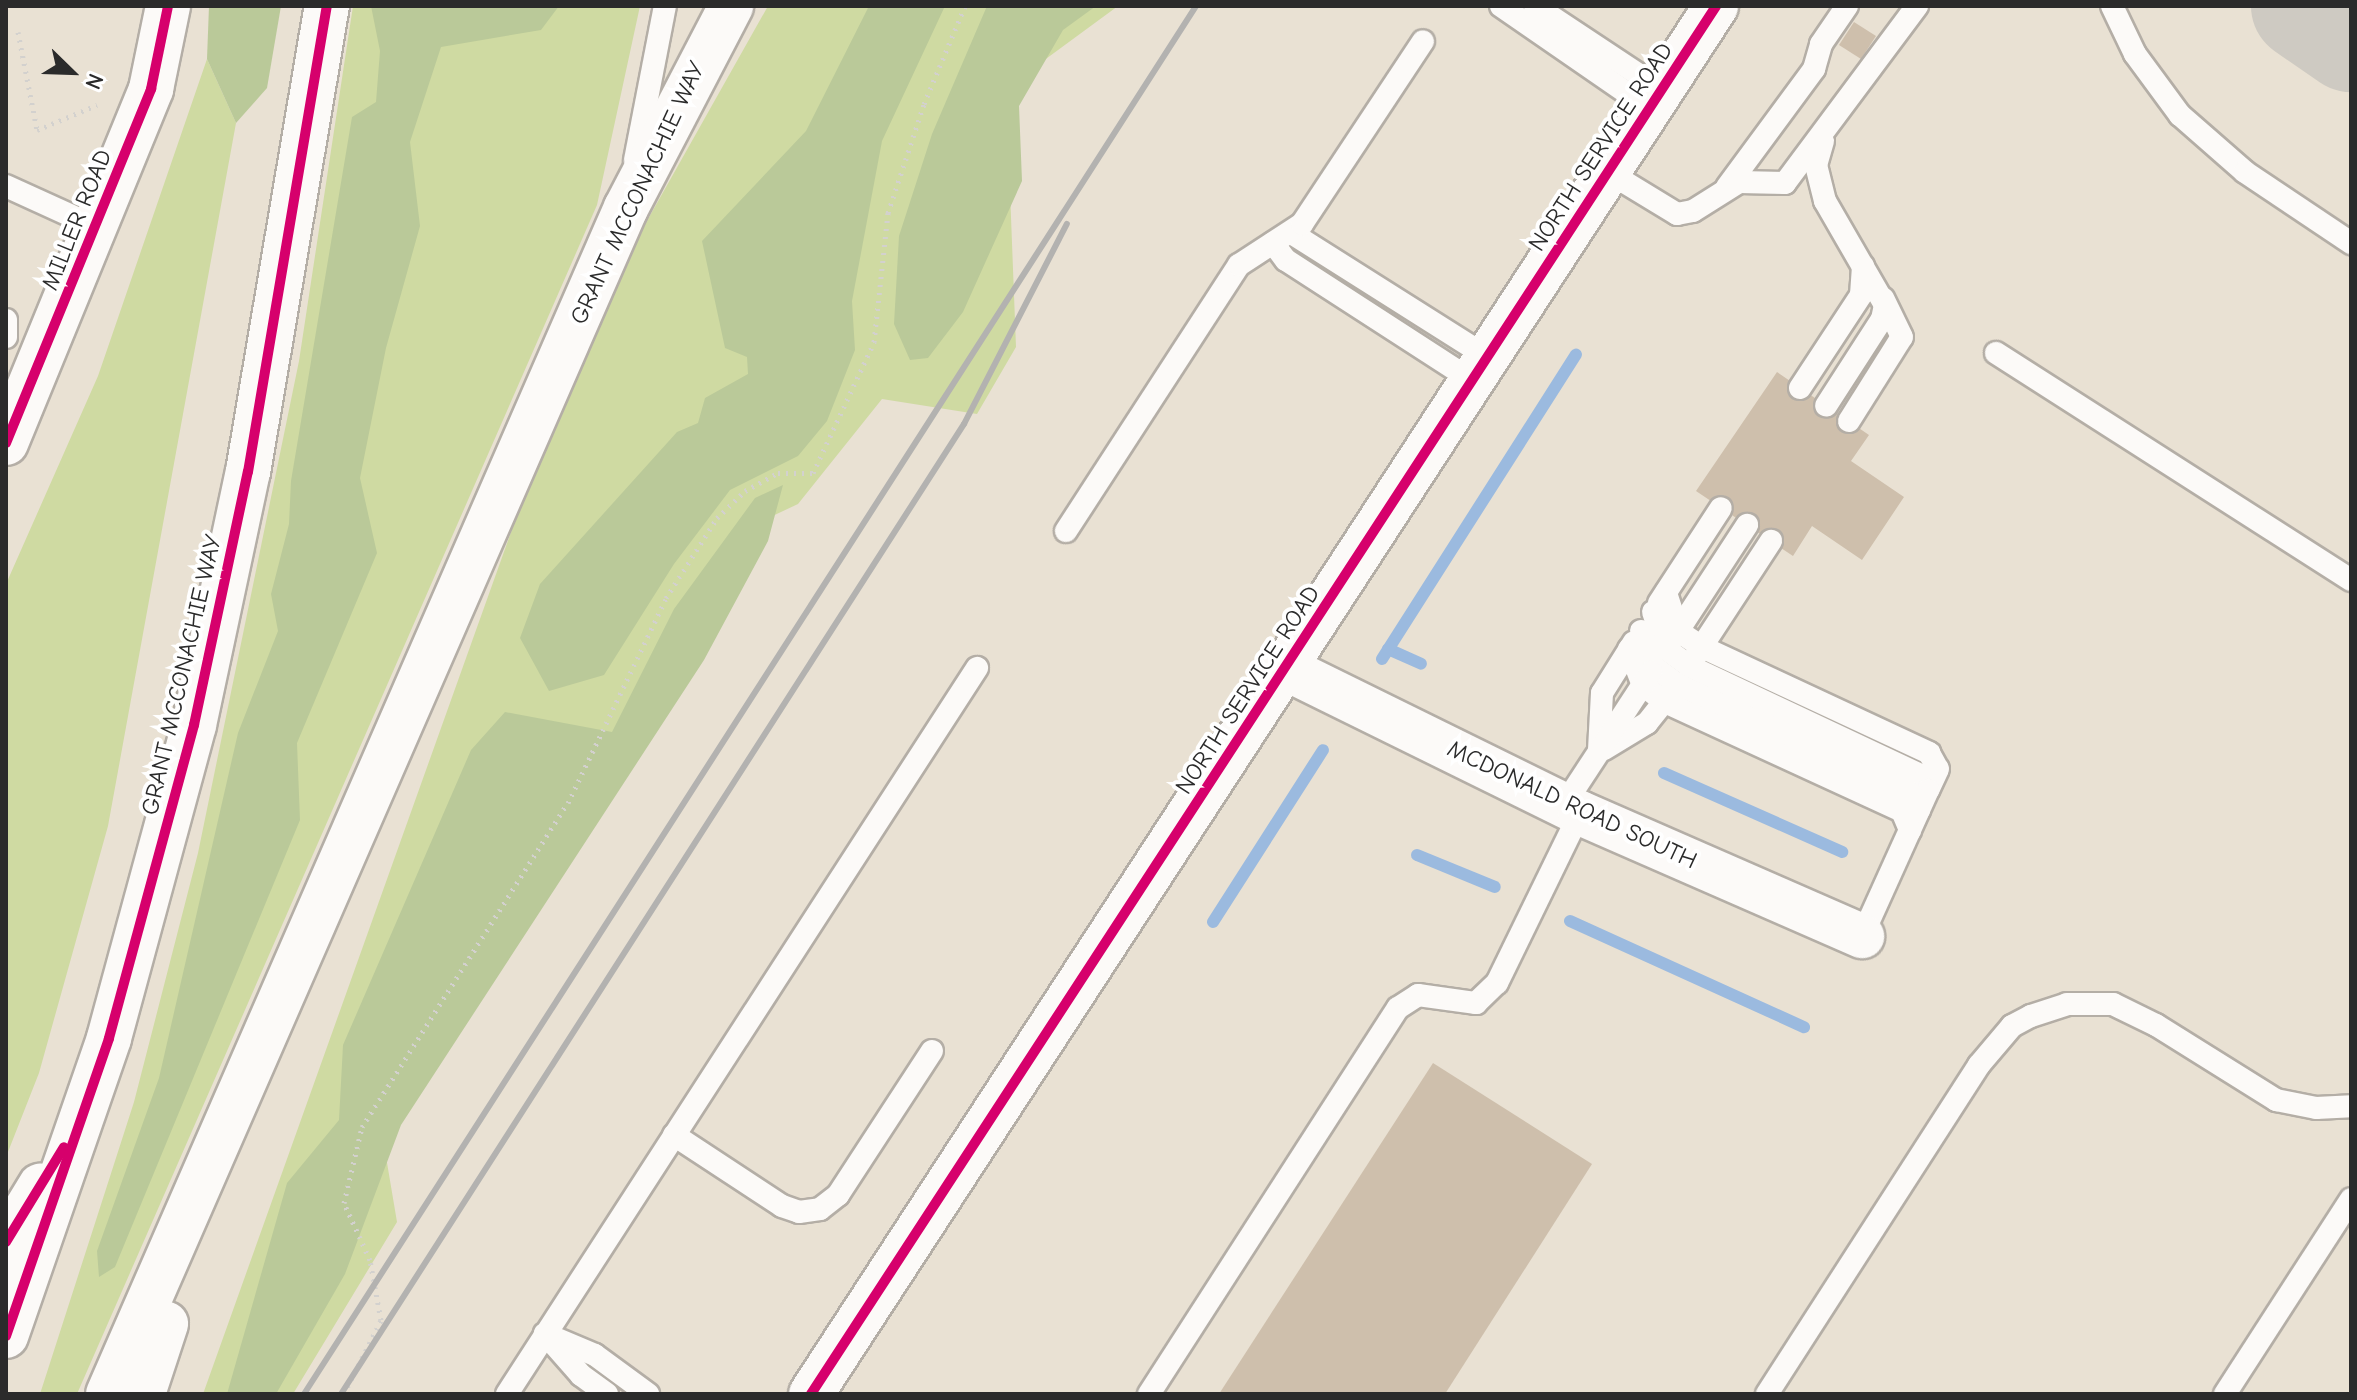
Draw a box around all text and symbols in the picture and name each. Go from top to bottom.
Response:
north arrow [32,32,112,112]
street label: NORTH SERVICE ROAD [1523,37,1679,257]
street label: GRANT MCCONACHIE WAY [564,57,712,329]
text: N [79,70,109,93]
street label: MILLER ROAD [36,146,118,294]
street label: GRANT MCCONACHIE WAY [136,532,228,818]
street label: NORTH SERVICE ROAD [1170,580,1326,800]
street label: MCDONALD ROAD SOUTH [1443,734,1701,876]

